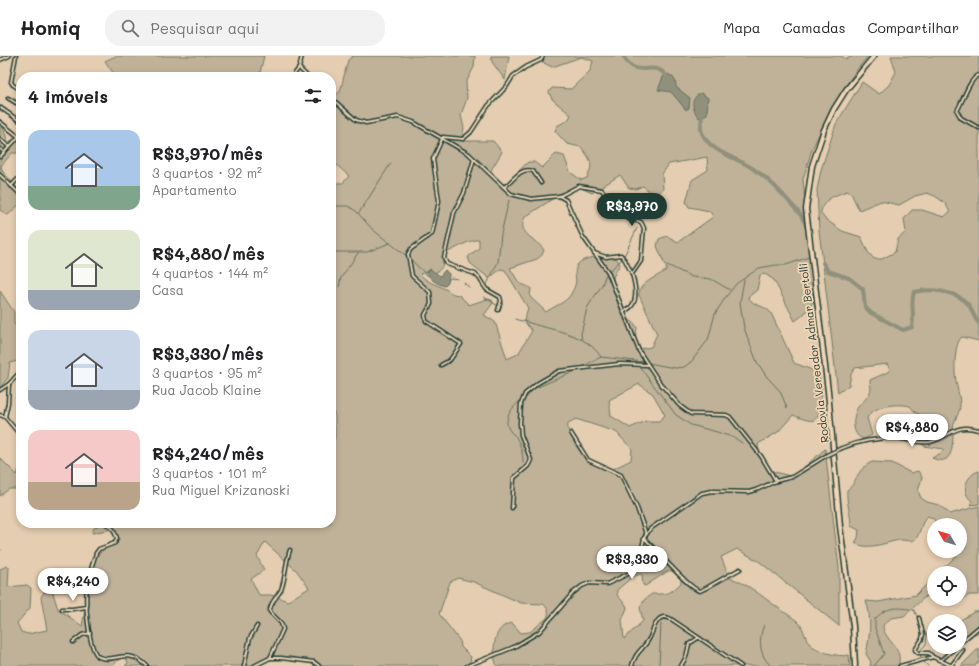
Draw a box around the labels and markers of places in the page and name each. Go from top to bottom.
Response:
pin: R$3,970 [595,193,669,227]
pin: R$4,880 [875,414,949,448]
pin: R$3,330 [595,546,669,580]
pin: R$4,240 [36,568,110,602]

